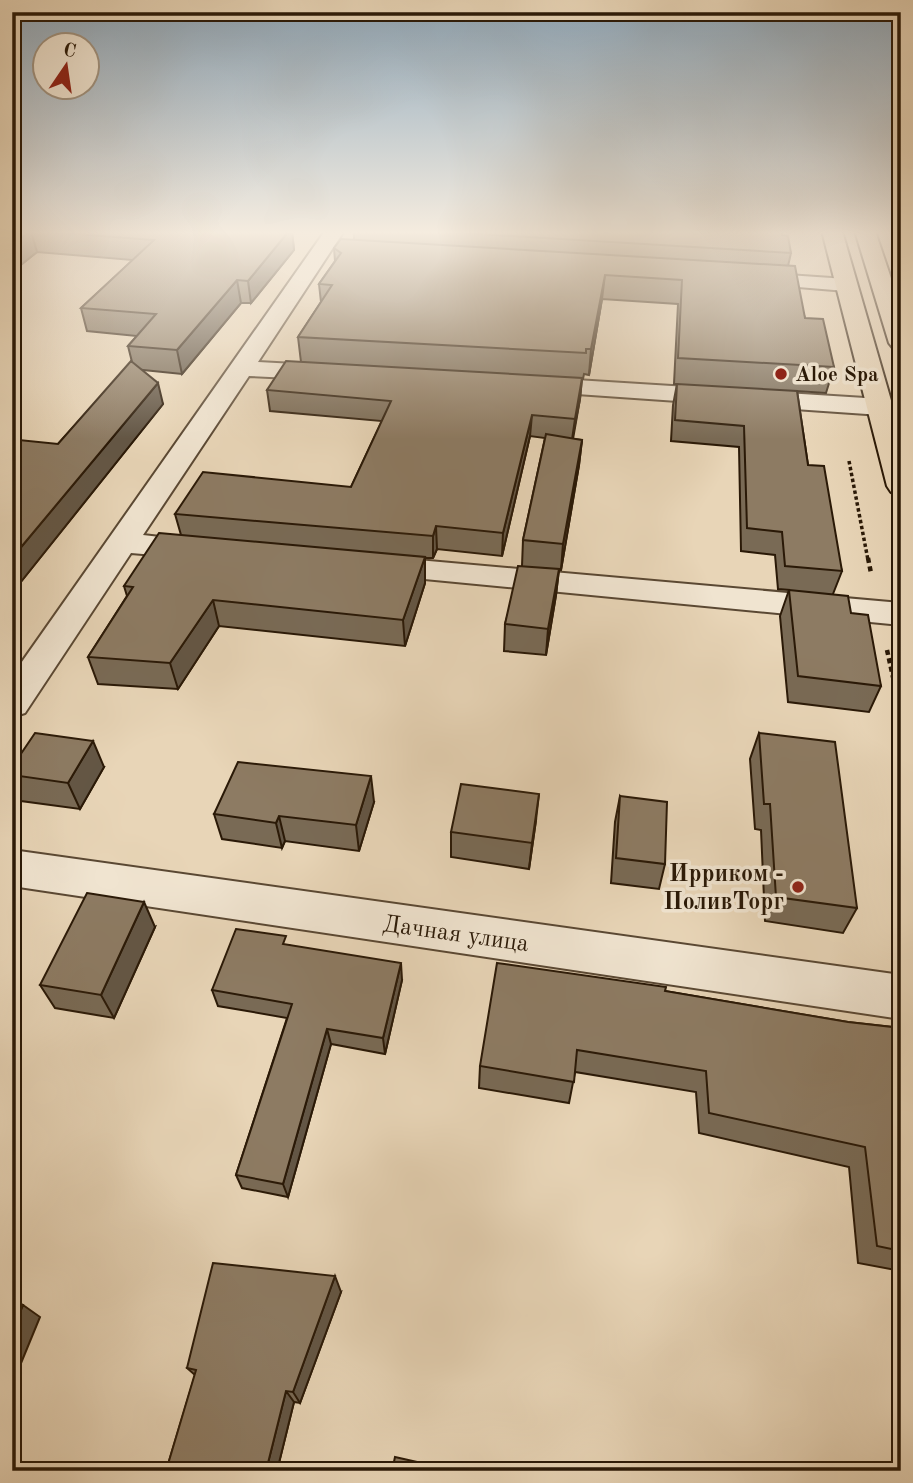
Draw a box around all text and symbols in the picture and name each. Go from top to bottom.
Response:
north arrow [32,32,102,102]
text: С [61,41,78,63]
place label: Aloe Spa [795,365,879,386]
marker: Aloe Spa [773,366,789,382]
place label: Ирриком - ПоливТорг [663,863,784,915]
marker: Ирриком - ПоливТорг [790,879,806,895]
street label: Дачная улица [381,913,530,957]

